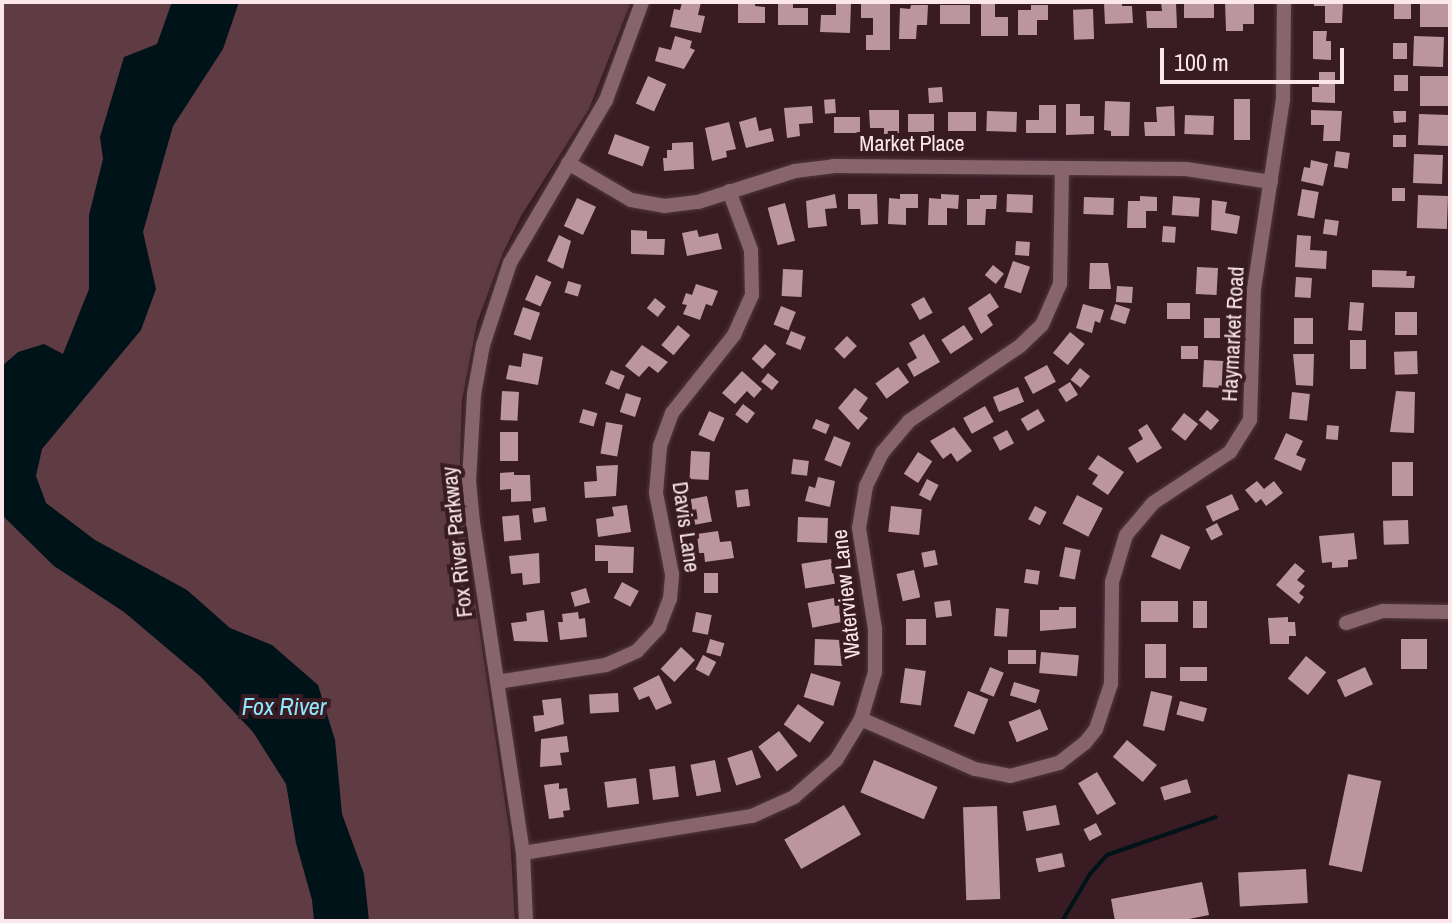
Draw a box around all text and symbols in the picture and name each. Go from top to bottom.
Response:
scale bar [1164,32,1348,82]
text: 100 m [1174,46,1229,78]
street label: Market Place [859,131,965,157]
street label: Haymarket Road [1216,266,1250,402]
street label: Fox River Parkway [436,465,478,619]
street label: Davis Lane [667,480,705,574]
street label: Waterview Lane [826,528,866,660]
water label: Fox River [242,693,326,721]

